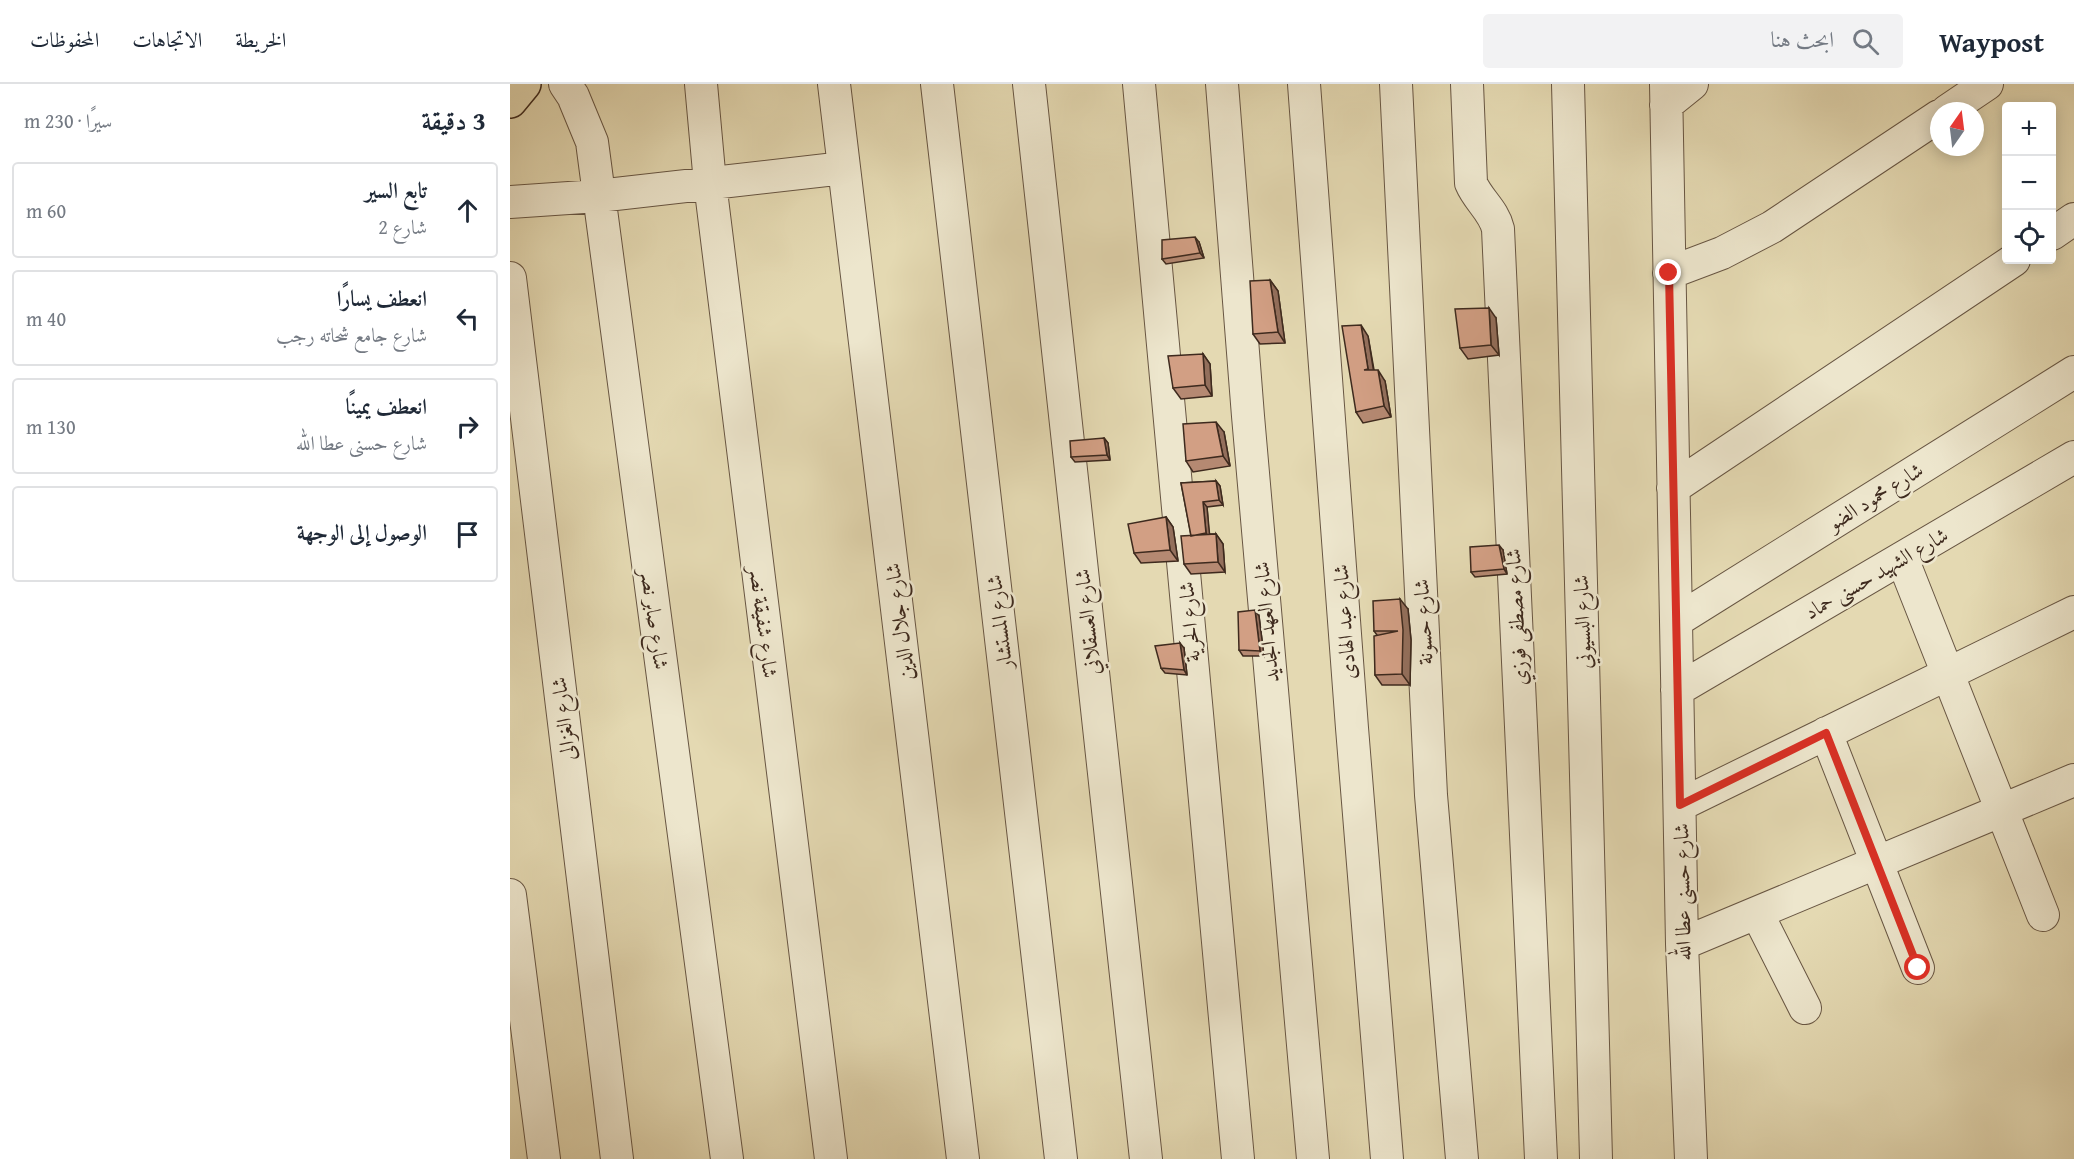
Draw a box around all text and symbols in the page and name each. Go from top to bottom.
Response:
search box [1483,14,1903,68]
text: Waypost [1939,21,2044,62]
text: ابحث هنا [1771,23,1834,55]
text: المحفوظات [30,24,99,55]
text: الاتجاهات [132,24,202,55]
text: الخريطة [235,24,286,55]
icon: search [1849,25,1882,58]
text: 3 دقيقة [421,101,486,140]
north arrow [1930,102,1984,156]
map controls [2002,102,2056,264]
button: + [2002,102,2056,156]
text: سيرًا · 230 m [24,106,112,135]
button: − [2002,156,2056,210]
text: تابع السير [365,174,427,206]
icon: ahead [451,194,484,227]
text: 60 m [26,196,66,225]
button: locate [2002,210,2056,264]
text: شارع 2 [378,212,427,241]
route end [1655,259,1681,285]
text: انعطف يسارًا [337,282,427,314]
icon: left [451,302,484,335]
text: 40 m [26,304,66,333]
text: شارع جامع شحاته رجب [276,320,427,349]
text: انعطف يمينًا [346,390,427,422]
icon: right [451,410,484,443]
text: 130 m [26,412,76,441]
text: شارع حسنى عطا الله [296,428,427,457]
street label: شارع محمود الضو [1819,454,1931,541]
text: الوصول إلى الوجهة [297,516,427,548]
icon: arrive [451,518,484,551]
street label: شارع الشهيد حسنى حماد [1798,519,1955,629]
street label: شارع مصطفى فوزي [1497,547,1538,686]
street label: شارع العهد الجديد [1245,560,1290,684]
street label: شارع جلال الدين [876,561,925,683]
street label: شارع شفيقة نصر [739,562,786,680]
street label: شارع عبد الهادى [1325,563,1366,681]
street label: شارع صابر نصر [629,565,677,672]
street label: شارع العسقلاني [1066,567,1111,677]
street label: شارع المستشار [978,572,1023,673]
street label: شارع البسيوني [1565,574,1602,670]
street label: شارع حسونة [1405,578,1444,666]
street label: شارع الحرية [1170,580,1211,664]
street label: شارع الغزالى [543,675,586,762]
street label: شارع حسنى عطا الله [1664,823,1702,961]
route start [1904,954,1930,980]

